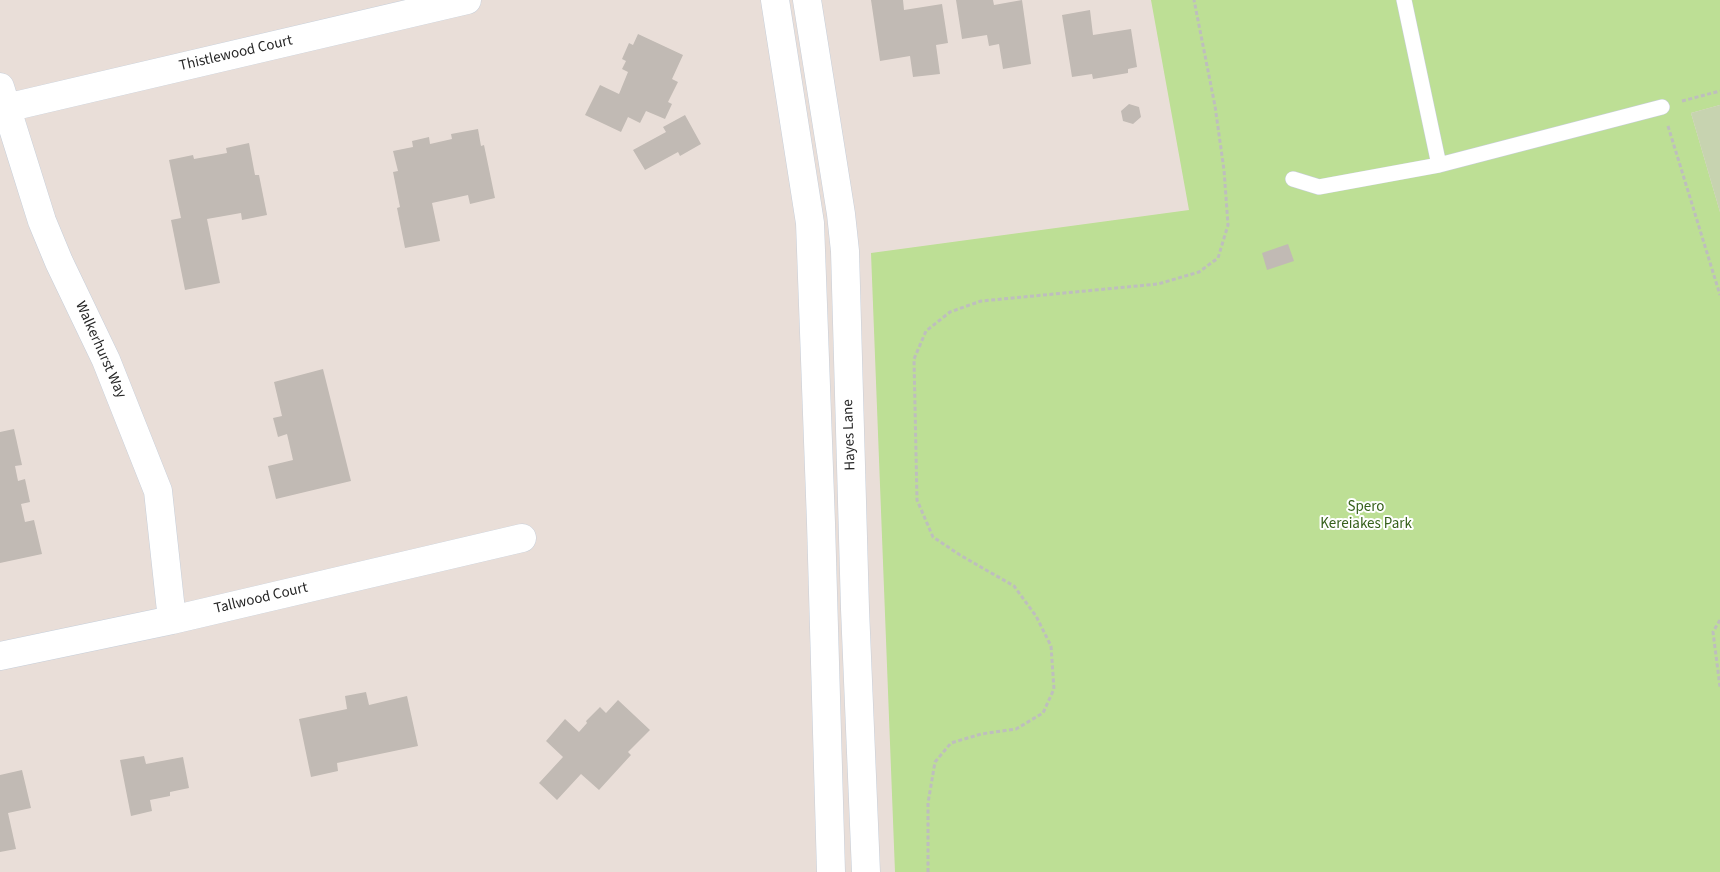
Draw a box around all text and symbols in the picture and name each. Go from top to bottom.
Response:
street label: Thistlewood Court [178,32,294,76]
street label: Walkerhurst Way [71,299,129,401]
street label: Hayes Lane [840,399,860,471]
park label: Spero Kereiakes Park [1320,499,1412,534]
street label: Tallwood Court [212,579,310,619]

